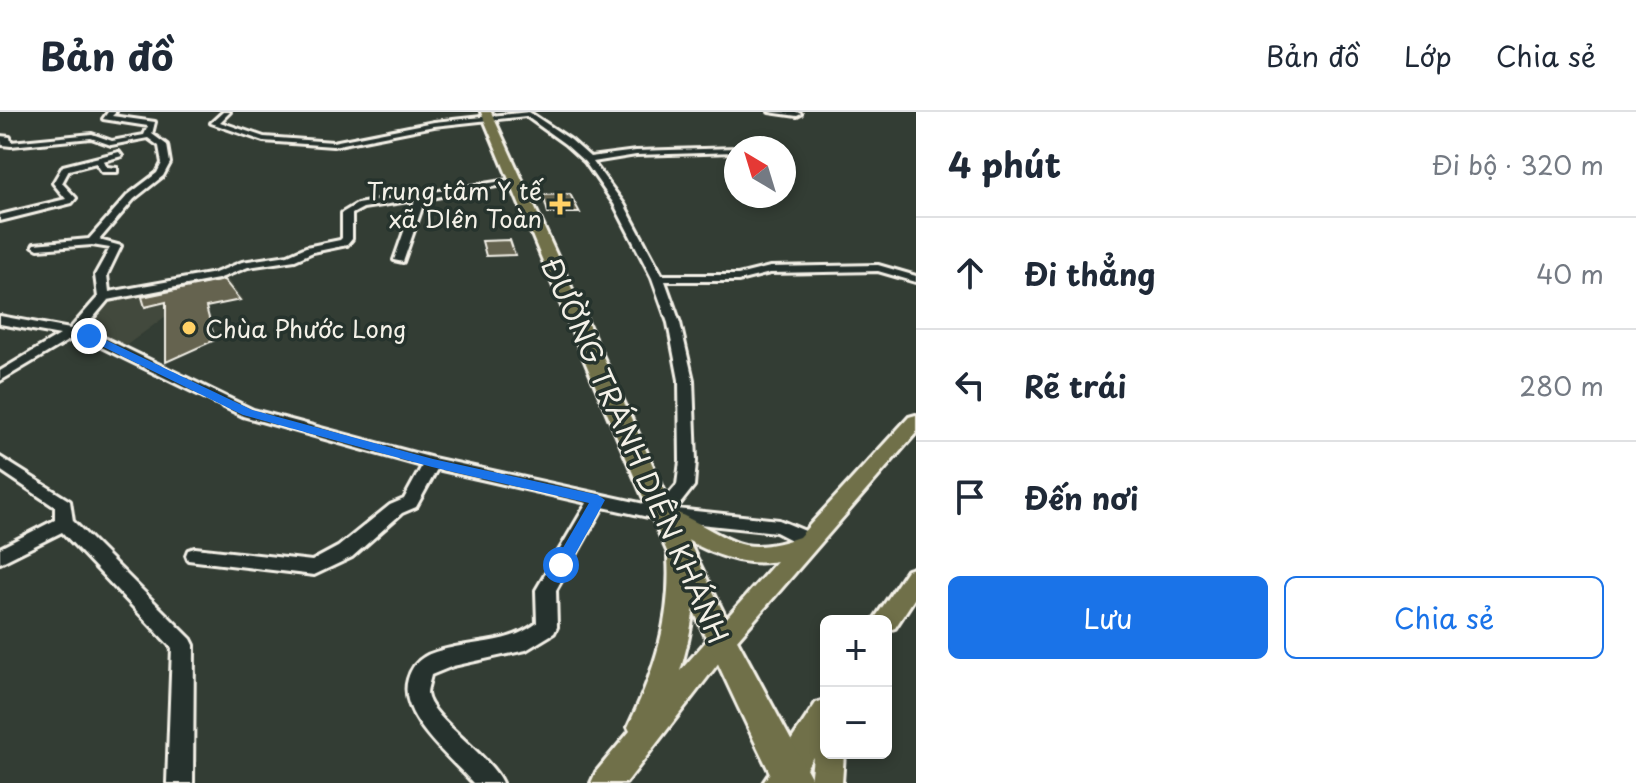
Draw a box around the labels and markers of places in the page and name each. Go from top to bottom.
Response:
place label: Trung tâm Y tế xã DIên Toàn [367,172,544,236]
marker: Trung tâm Y tế xã DIên Toàn [549,193,571,215]
place label: Chùa Phước Long [205,310,407,346]
marker: Chùa Phước Long [180,319,198,337]

